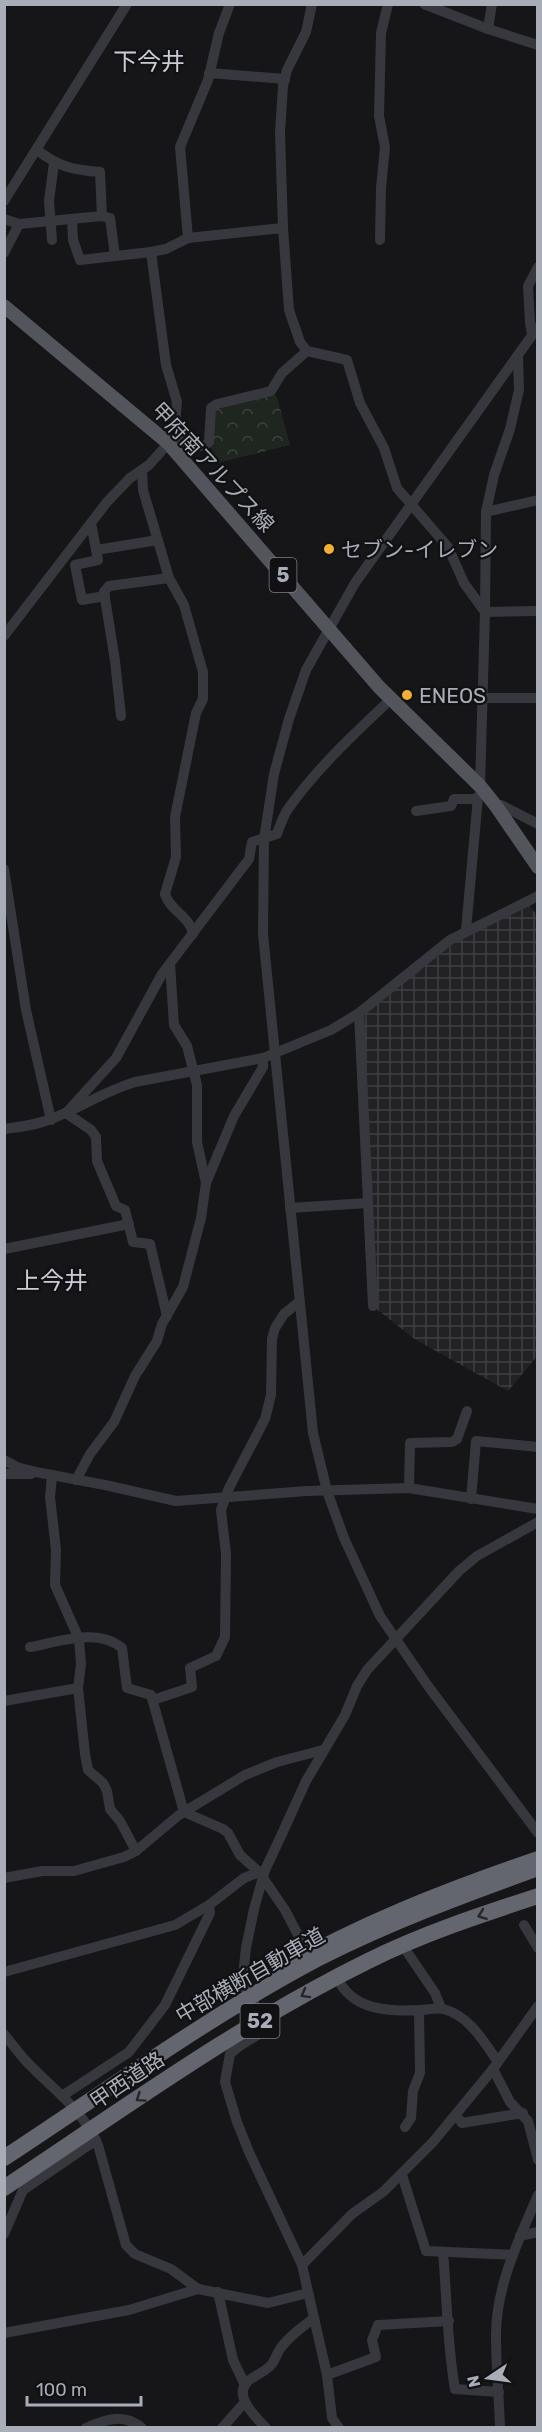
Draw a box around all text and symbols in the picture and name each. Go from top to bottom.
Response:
district label: 下今井 [113,48,185,76]
street label: 甲府南アルプス線 [147,397,279,537]
place label: セブン-イレブン [341,537,498,562]
marker: セブン-イレブン [322,542,336,556]
road number: 5 [270,558,296,592]
place label: ENEOS [419,683,486,708]
marker: ENEOS [400,688,414,702]
district label: 上今井 [16,1267,88,1295]
one-way arrow [477,1907,488,1920]
street label: 中部横断自動車道 [171,1922,329,2028]
one-way arrow [300,1987,311,1998]
road number: 52 [240,2004,280,2038]
street label: 甲西道路 [85,2046,169,2114]
one-way arrow [135,2091,146,2102]
north arrow [458,2348,518,2408]
scale bar [27,2369,141,2407]
text: N [463,2374,484,2389]
text: 100 m [36,2379,87,2401]

